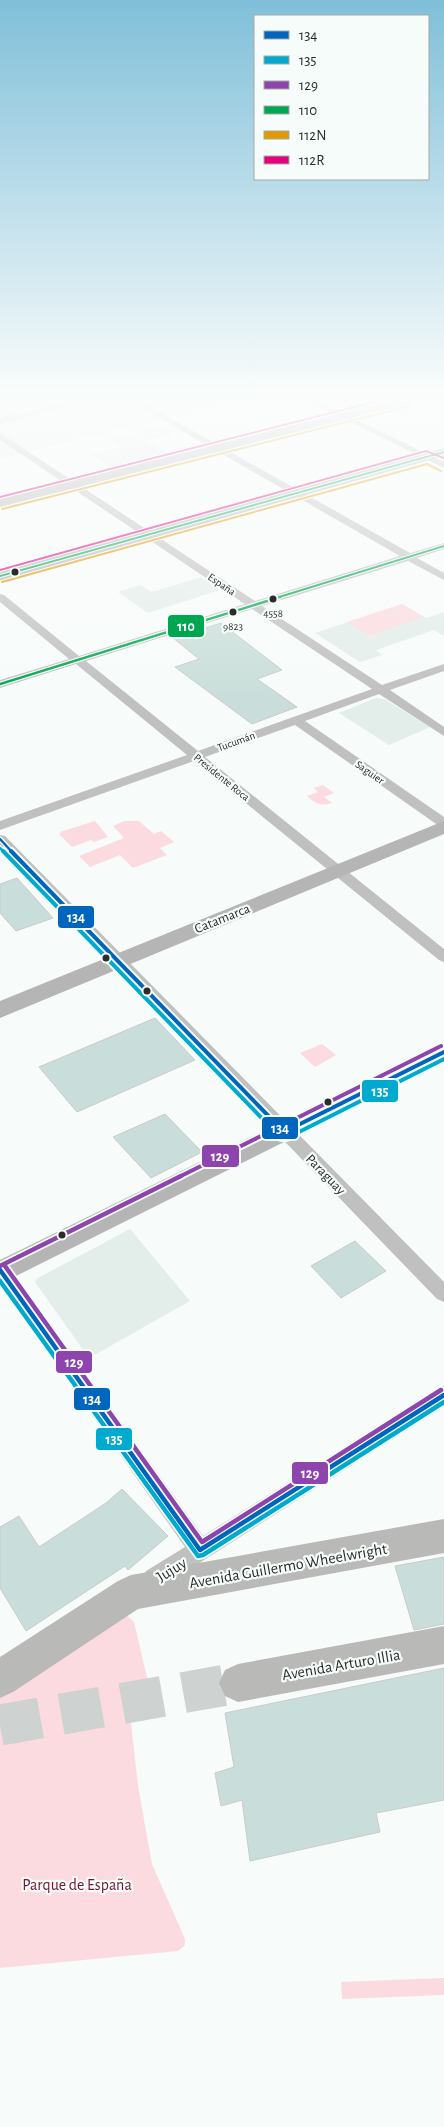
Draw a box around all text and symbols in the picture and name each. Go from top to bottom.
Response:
legend [254,15,429,180]
text: 134 [299,28,318,43]
text: 135 [299,53,317,68]
text: 129 [299,78,318,93]
text: 110 [299,103,317,118]
text: 112N [299,128,326,143]
text: 112R [299,153,324,168]
unlabelled marker [10,567,20,577]
street label: España [206,571,238,598]
marker: 4558 [268,594,278,604]
marker: 9823 [228,607,238,617]
place label: 4558 [263,608,283,619]
line badge: 110 [167,614,205,638]
text: 110 [177,620,195,634]
place label: 9823 [223,621,243,632]
street label: Tucumán [216,730,257,753]
street label: Presidente Roca [192,752,252,803]
street label: Saguier [353,759,386,786]
street label: Catamarca [193,901,253,936]
line badge: 134 [57,905,95,929]
text: 134 [67,911,85,925]
unlabelled marker [101,953,111,963]
unlabelled marker [142,986,152,996]
line badge: 135 [361,1079,399,1103]
text: 135 [371,1085,389,1099]
unlabelled marker [323,1097,333,1107]
line badge: 134 [261,1116,299,1140]
text: 134 [271,1122,289,1136]
line badge: 129 [201,1144,240,1168]
text: 129 [211,1150,229,1164]
street label: Paraguay [303,1152,348,1198]
unlabelled marker [57,1230,67,1240]
line badge: 129 [55,1350,93,1374]
text: 129 [65,1356,83,1370]
line badge: 134 [73,1387,111,1411]
text: 134 [83,1393,101,1407]
line badge: 135 [95,1427,133,1451]
text: 135 [105,1433,123,1447]
line badge: 129 [291,1461,329,1485]
text: 129 [301,1467,319,1481]
street label: Avenida Guillermo Wheelwright [188,1541,388,1591]
street label: Jujuy [154,1555,190,1586]
street label: Avenida Arturo Illia [281,1647,402,1683]
park label: Parque de España [22,1877,132,1893]

